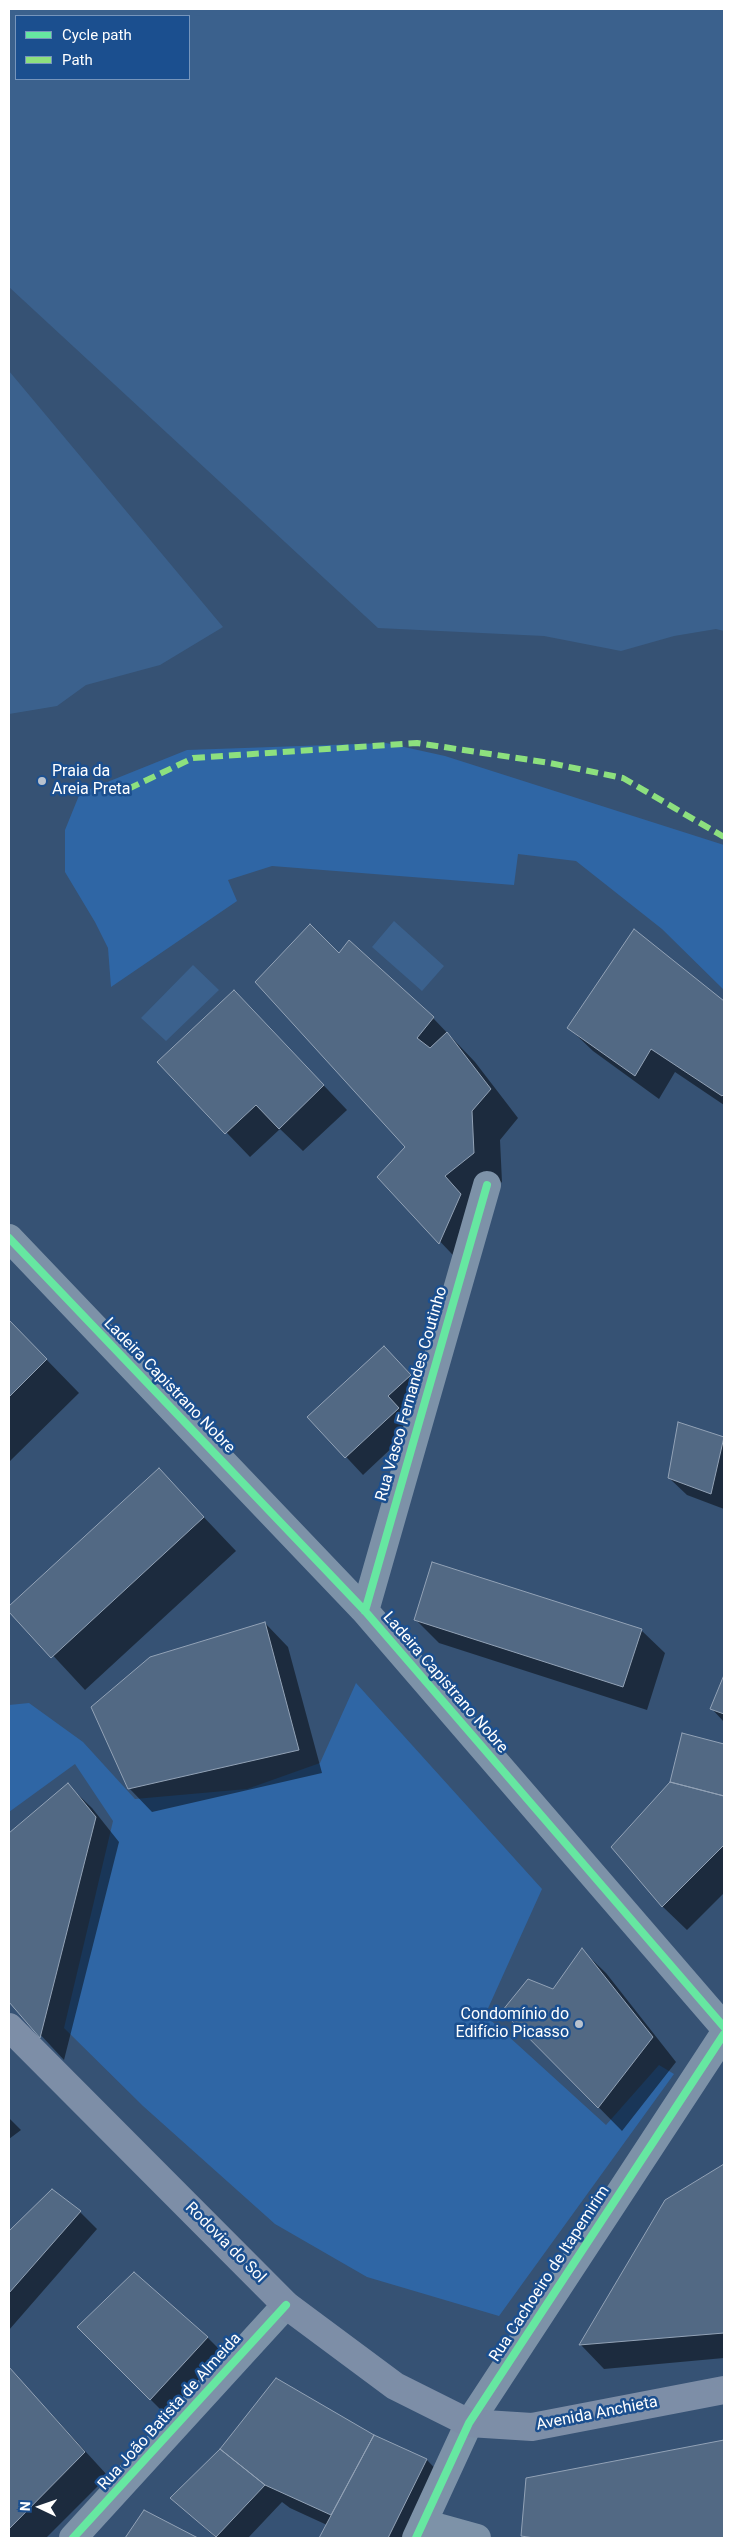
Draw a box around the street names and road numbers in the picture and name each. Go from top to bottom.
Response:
street label: Rua Vasco Fernandes Coutinho [372,1284,452,1504]
street label: Ladeira Capistrano Nobre [99,1314,239,1458]
street label: Ladeira Capistrano Nobre [378,1608,512,1758]
street label: Rua Cachoeiro de Itapemirim [486,2182,614,2366]
street label: Rodovia do Sol [181,2199,269,2287]
street label: Rua João Batista de Almeida [94,2329,246,2495]
street label: Avenida Anchieta [535,2393,659,2435]

